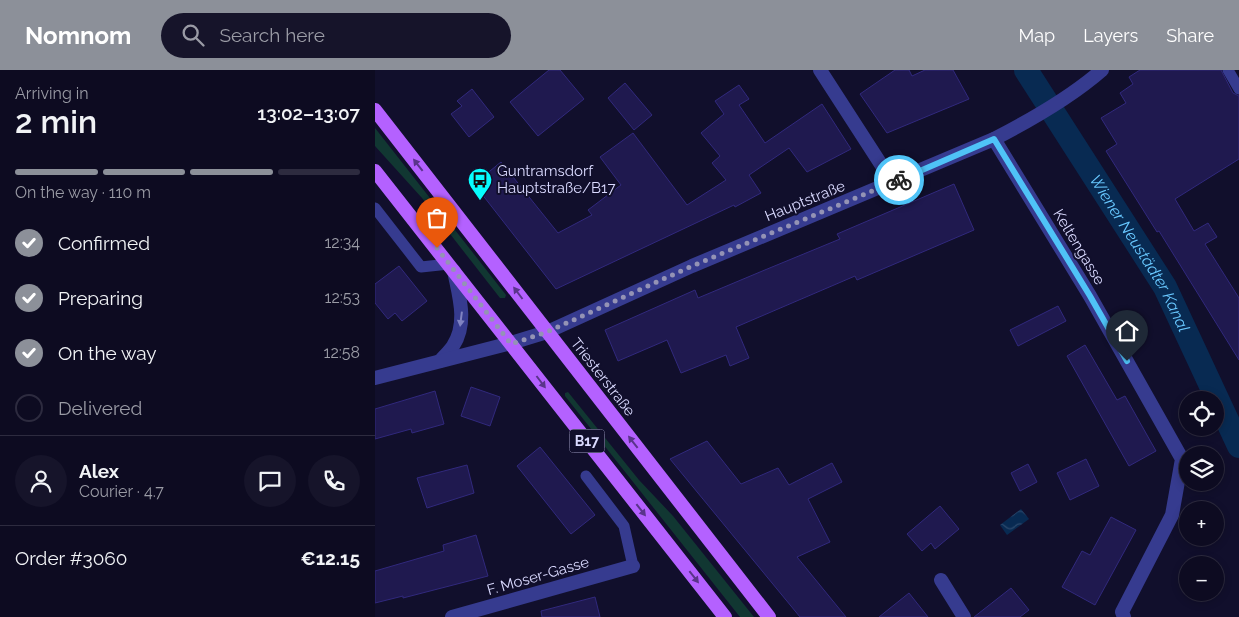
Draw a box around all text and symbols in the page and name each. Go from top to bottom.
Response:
search box [161,13,511,58]
text: Nomnom [25,21,131,50]
icon: search [179,21,207,49]
text: Search here [219,24,325,46]
text: Map [1019,25,1055,46]
text: Layers [1083,25,1138,46]
text: Share [1166,25,1214,46]
text: Arriving in [15,84,89,103]
text: 13:02–13:07 [257,102,360,124]
text: 2 min [15,103,97,140]
courier [874,155,924,205]
one-way arrow [413,158,423,172]
place label: Guntramsdorf Hauptstraße/B17 [497,162,615,197]
icon: bike [885,166,913,194]
bus stop icon: Guntramsdorf Hauptstraße/B17 [467,167,493,201]
water label: Wiener Neustädter Kanal [1086,171,1194,335]
street label: Hauptstraße [762,177,848,225]
text: On the way · 110 m [15,183,151,202]
pin [416,197,458,248]
icon: bag [423,204,451,232]
street label: Keltengasse [1049,206,1109,288]
icon: check [15,229,43,257]
text: Confirmed [58,232,150,254]
text: 12:34 [325,233,360,252]
icon: check [15,284,43,312]
one-way arrow [513,286,523,300]
text: Preparing [58,287,143,309]
text: 12:53 [325,288,360,307]
pin [1106,310,1148,361]
one-way arrow [457,311,465,327]
icon: home [1113,317,1141,345]
street label: Triesterstraße [567,334,639,420]
icon: check [15,339,43,367]
text: On the way [58,342,157,364]
text: 12:58 [324,343,360,362]
one-way arrow [536,375,546,389]
map controls [1179,391,1224,601]
button: locate [1179,391,1224,436]
text: Delivered [58,397,142,419]
road number: B17 [569,430,605,452]
one-way arrow [628,436,639,449]
button: layers [1179,446,1224,491]
button: person [15,455,67,507]
button: chat [244,455,296,507]
button: phone [308,455,360,507]
text: Alex [79,460,119,482]
text: Courier · 4.7 [79,482,164,501]
button: + [1179,501,1224,546]
one-way arrow [636,503,647,516]
text: Order #3060 [15,547,127,569]
text: €12.15 [301,547,360,569]
street label: F. Moser-Gasse [485,553,591,599]
button: − [1179,556,1224,601]
one-way arrow [688,570,699,583]

